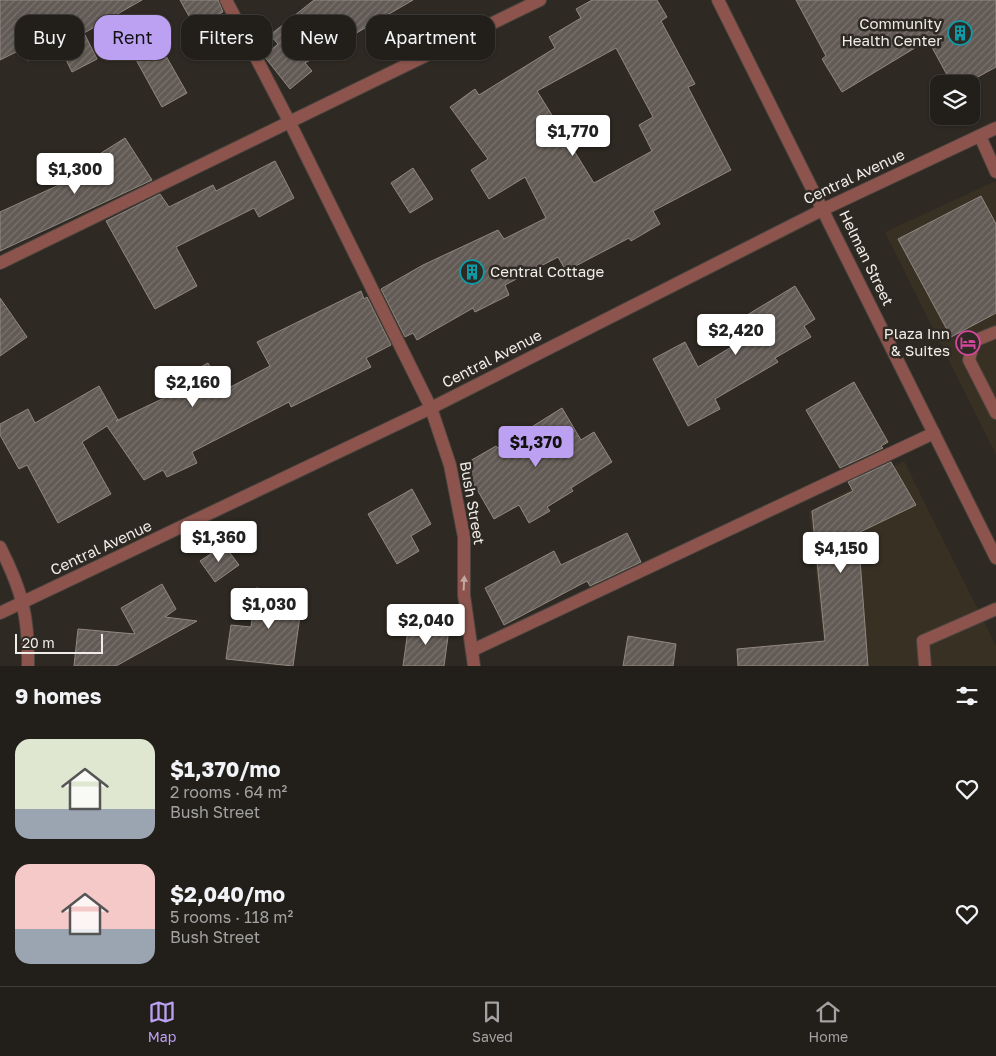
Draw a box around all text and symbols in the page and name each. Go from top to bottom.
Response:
place label: Community Health Center [841,14,943,49]
chip: Buy [15,15,84,60]
chip: Rent [94,15,171,60]
chip: Filters [181,15,272,60]
chip: New [282,15,356,60]
chip: Apartment [366,15,495,60]
building icon: Community Health Center [947,20,973,46]
map controls [930,75,980,125]
button: layers [930,75,980,125]
pin: $1,770 [532,114,614,157]
text: $1,770 [547,121,599,141]
street label: Central Avenue [800,145,907,207]
pin: $1,300 [34,152,116,195]
text: $1,300 [48,159,102,179]
street label: Helman Street [836,207,898,308]
building icon: Central Cottage [459,259,485,285]
place label: Central Cottage [490,262,604,280]
pin: $2,420 [695,314,777,356]
text: $2,420 [708,320,764,340]
place label: Plaza Inn & Suites [884,324,950,359]
street label: Central Avenue [439,325,545,391]
hotel icon: Plaza Inn & Suites [955,330,981,356]
pin: $2,160 [152,366,234,408]
text: $2,160 [166,372,220,392]
pin: $1,370 [495,426,577,468]
text: $1,370 [510,432,562,452]
street label: Bush Street [457,460,489,546]
street label: Central Avenue [47,516,154,578]
pin: $1,360 [178,520,260,563]
text: $1,360 [192,527,246,547]
pin: $4,150 [800,532,882,574]
text: $4,150 [814,538,868,558]
one-way arrow [460,575,468,591]
pin: $1,030 [228,588,310,630]
text: $1,030 [242,594,296,614]
pin: $2,040 [385,604,467,646]
text: $2,040 [398,610,454,630]
scale bar [15,631,102,654]
text: 20 m [22,634,55,651]
icon: filters [953,682,981,710]
text: 9 homes [15,683,101,709]
text: $1,370/mo [170,756,281,782]
icon: home [55,759,115,819]
icon: heart [953,775,981,803]
text: 2 rooms · 64 m² [170,782,287,802]
text: Bush Street [170,802,260,822]
text: $2,040/mo [170,881,285,907]
icon: home [55,884,115,944]
icon: heart [953,900,981,928]
text: 5 rooms · 118 m² [170,907,293,927]
text: Bush Street [170,927,260,947]
tab: Map [148,998,176,1045]
tab: Saved [472,998,513,1045]
tab: Home [809,998,848,1045]

